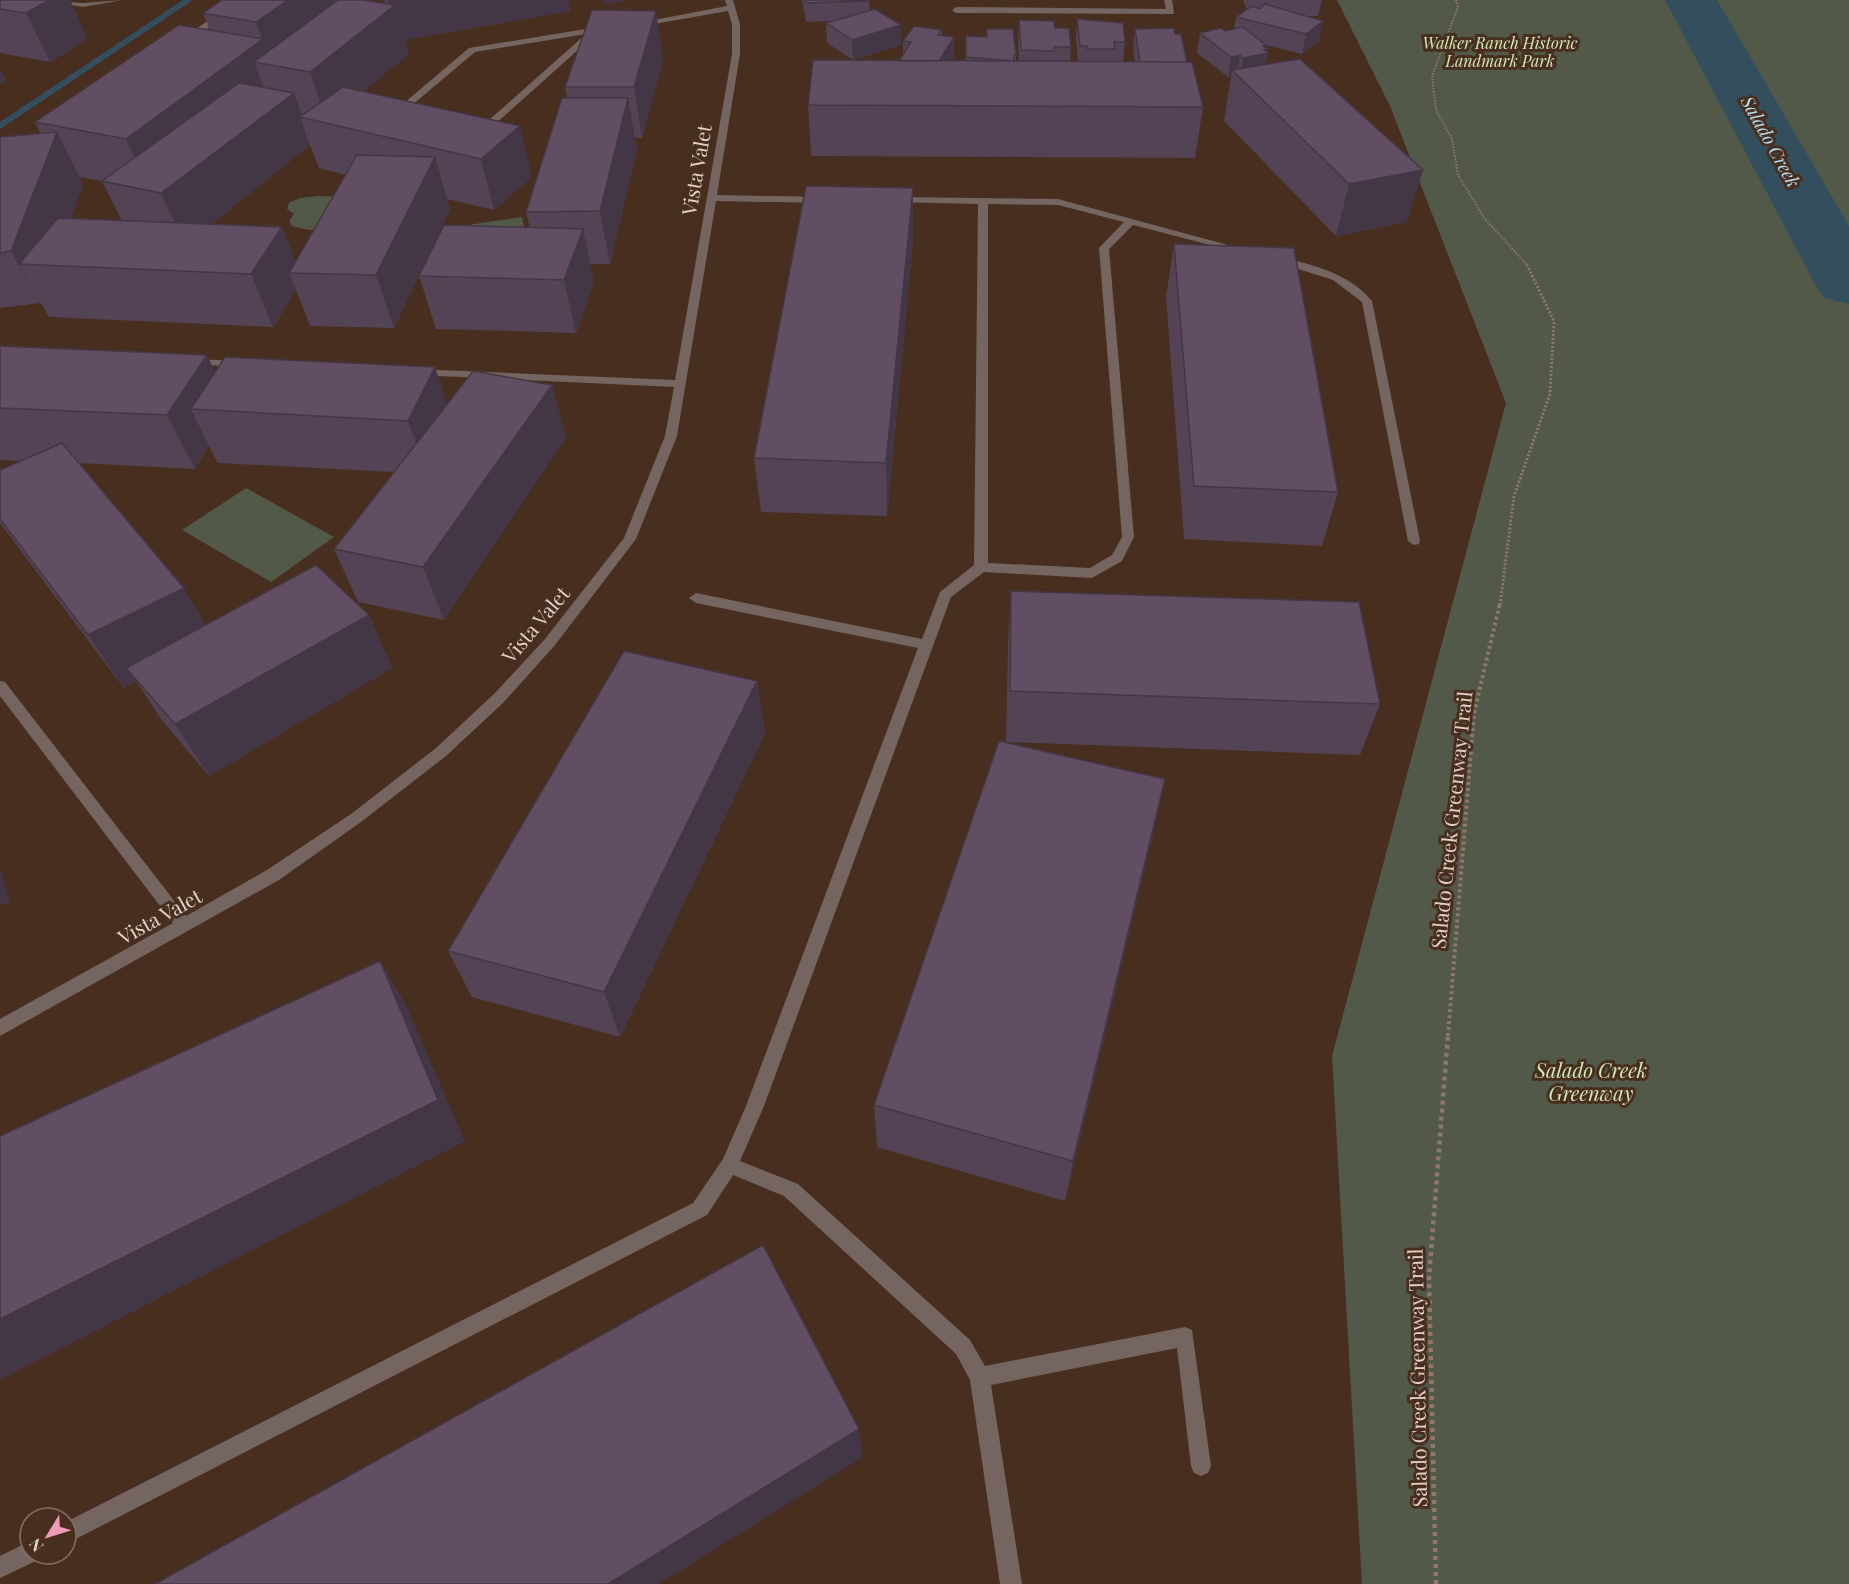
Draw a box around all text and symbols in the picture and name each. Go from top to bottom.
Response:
park label: Walker Ranch Historic Landmark Park [1423,32,1577,71]
water label: Salado Creek [1735,91,1806,191]
street label: Vista Valet [674,121,717,218]
street label: Vista Valet [494,579,575,669]
street label: Salado Creek Greenway Trail [1424,689,1477,950]
street label: Vista Valet [112,881,207,950]
park label: Salado Creek Greenway [1534,1056,1647,1106]
street label: Salado Creek Greenway Trail [1401,1248,1432,1508]
north arrow [18,1506,78,1566]
text: N [24,1534,48,1557]

